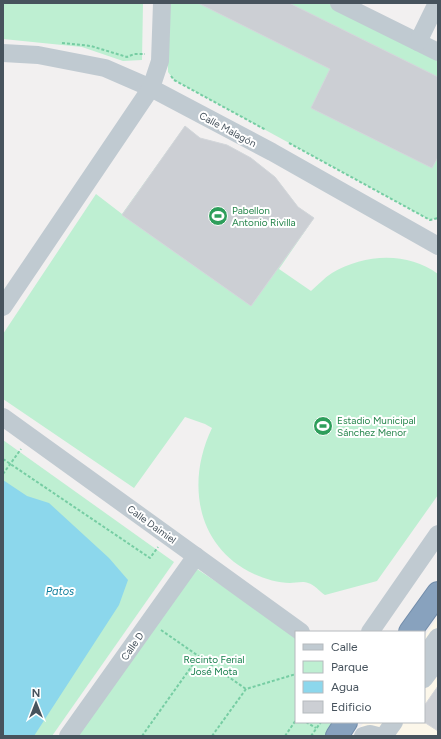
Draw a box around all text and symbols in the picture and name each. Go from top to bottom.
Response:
street label: Calle Malagón [197,109,259,150]
place label: Pabellon Antonio Rivilla [232,204,296,229]
sports icon: Pabellon Antonio Rivilla [207,205,229,227]
place label: Estadio Municipal Sánchez Menor [337,414,416,439]
sports icon: Estadio Municipal Sánchez Menor [312,415,334,437]
street label: Calle Daimiel [125,502,179,547]
water label: Patos [46,585,74,598]
street label: Calle D [118,630,147,663]
legend [295,631,425,723]
text: Calle [331,640,358,654]
park label: Recinto Ferial José Mota [184,653,244,678]
text: Parque [331,660,369,674]
text: Agua [331,680,359,694]
north arrow [16,683,56,723]
text: N [32,687,40,700]
text: Edificio [331,700,371,714]

